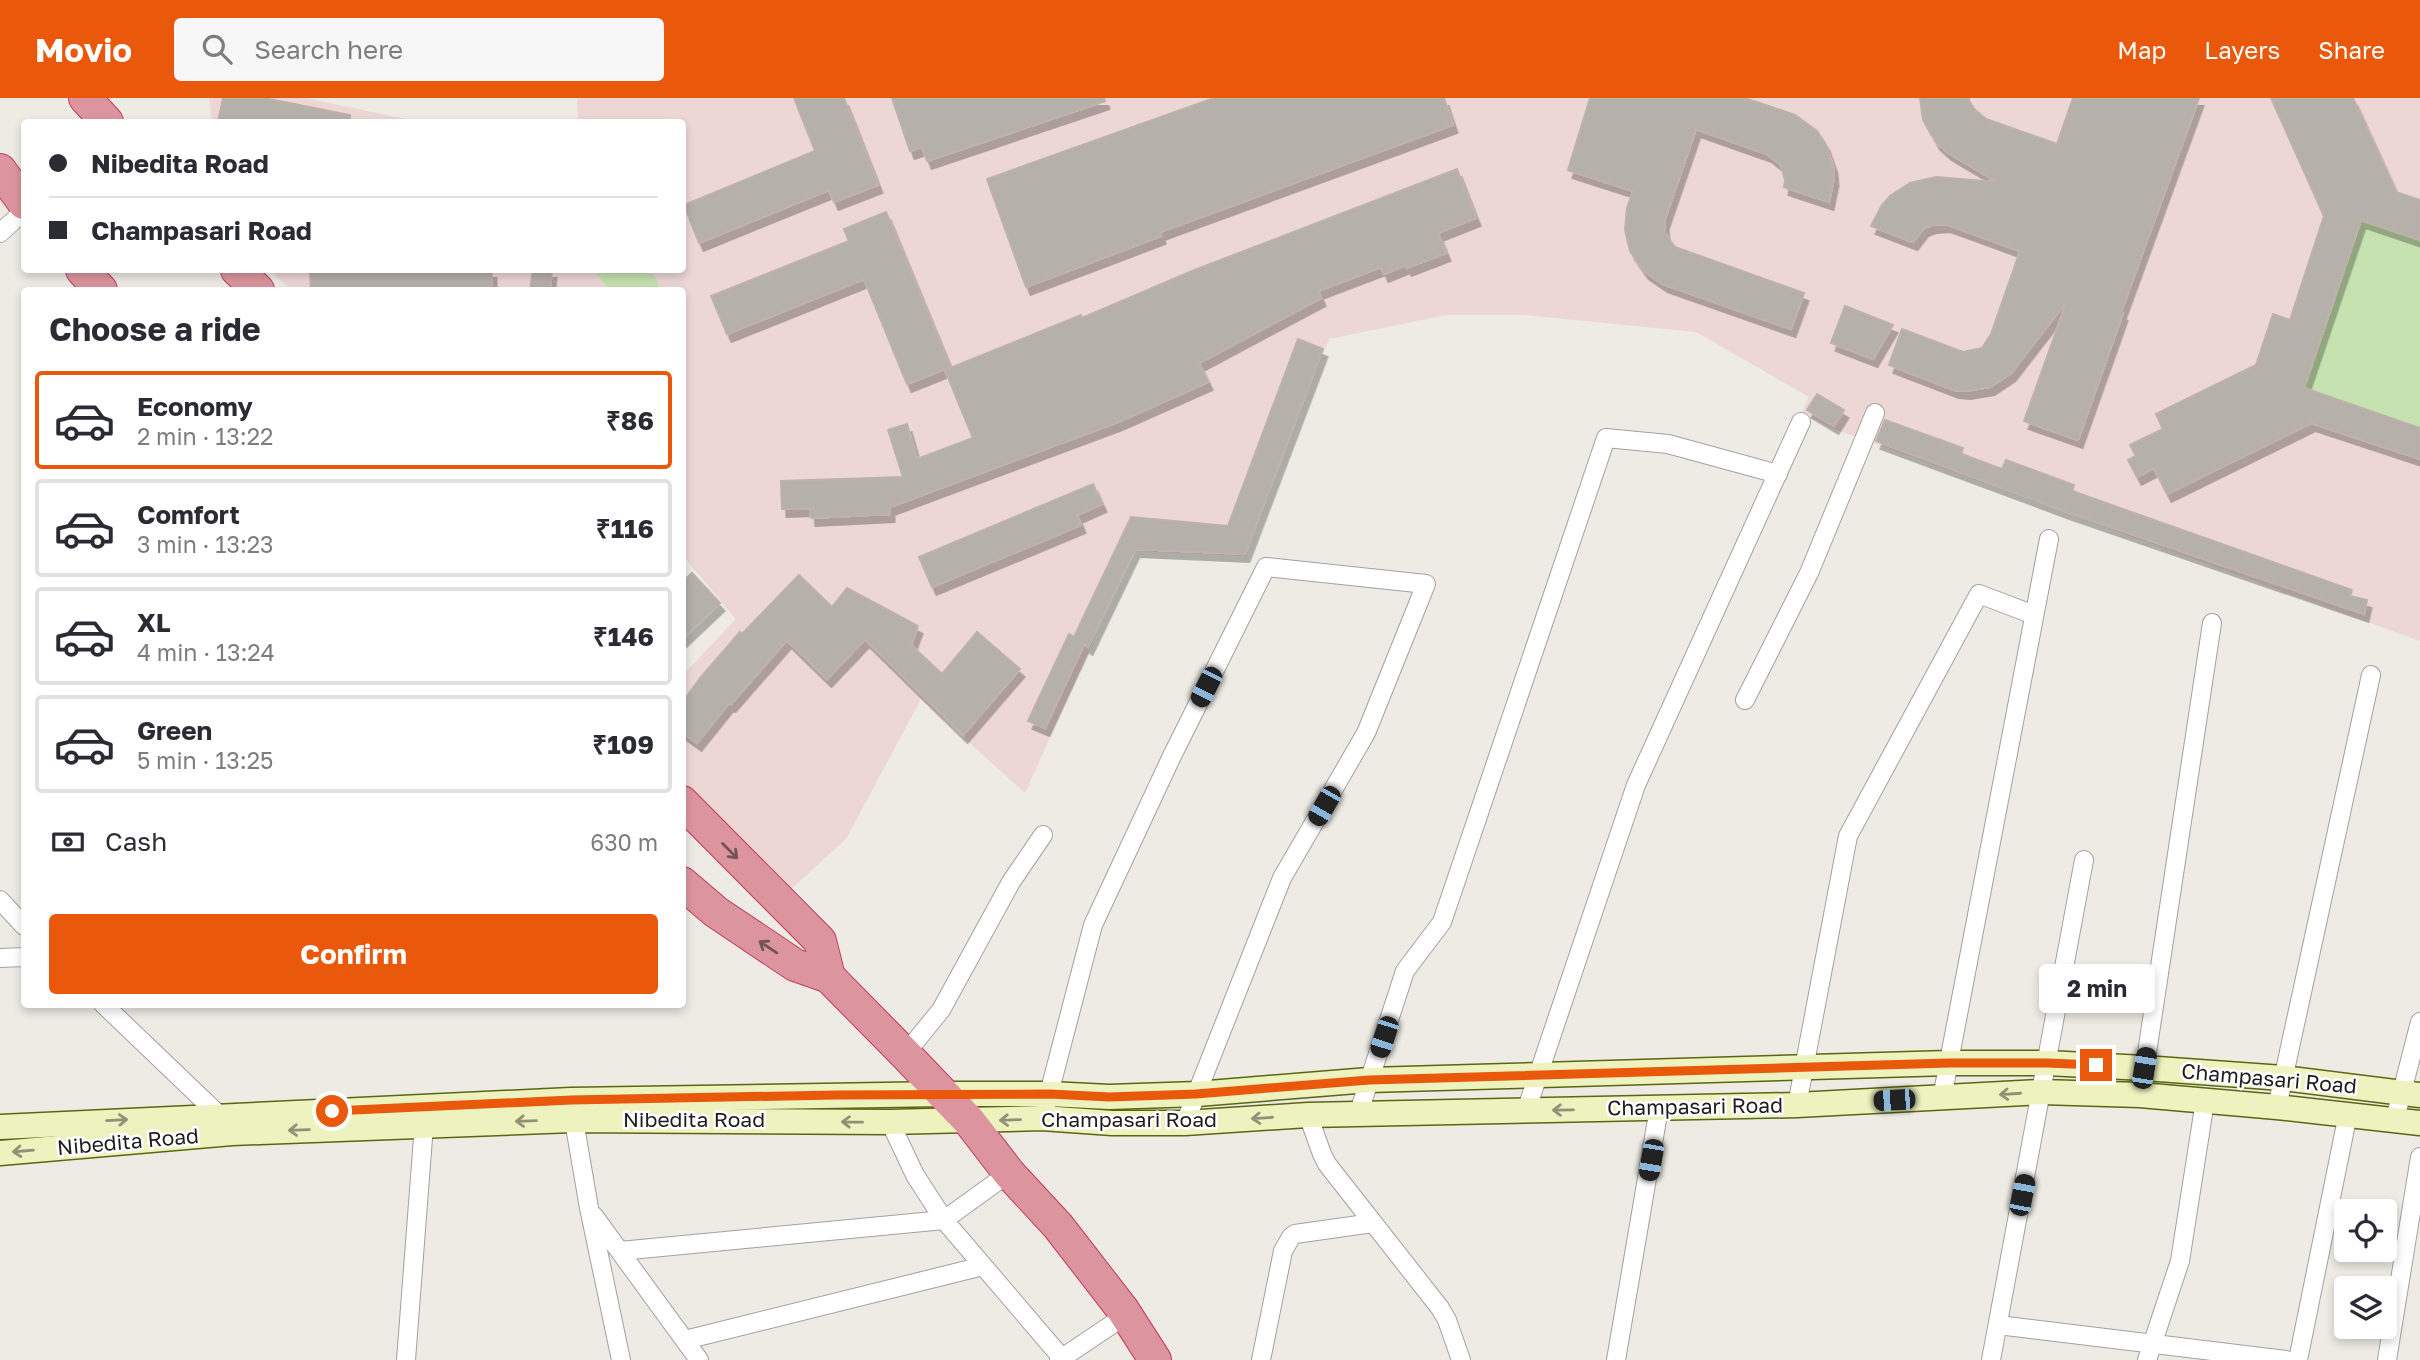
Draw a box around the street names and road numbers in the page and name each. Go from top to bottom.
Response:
street label: Champasari Road [2180,1057,2358,1099]
street label: Champasari Road [1607,1091,1783,1121]
street label: Nibedita Road [623,1106,765,1132]
street label: Champasari Road [1041,1106,1217,1132]
street label: Nibedita Road [56,1122,200,1160]

